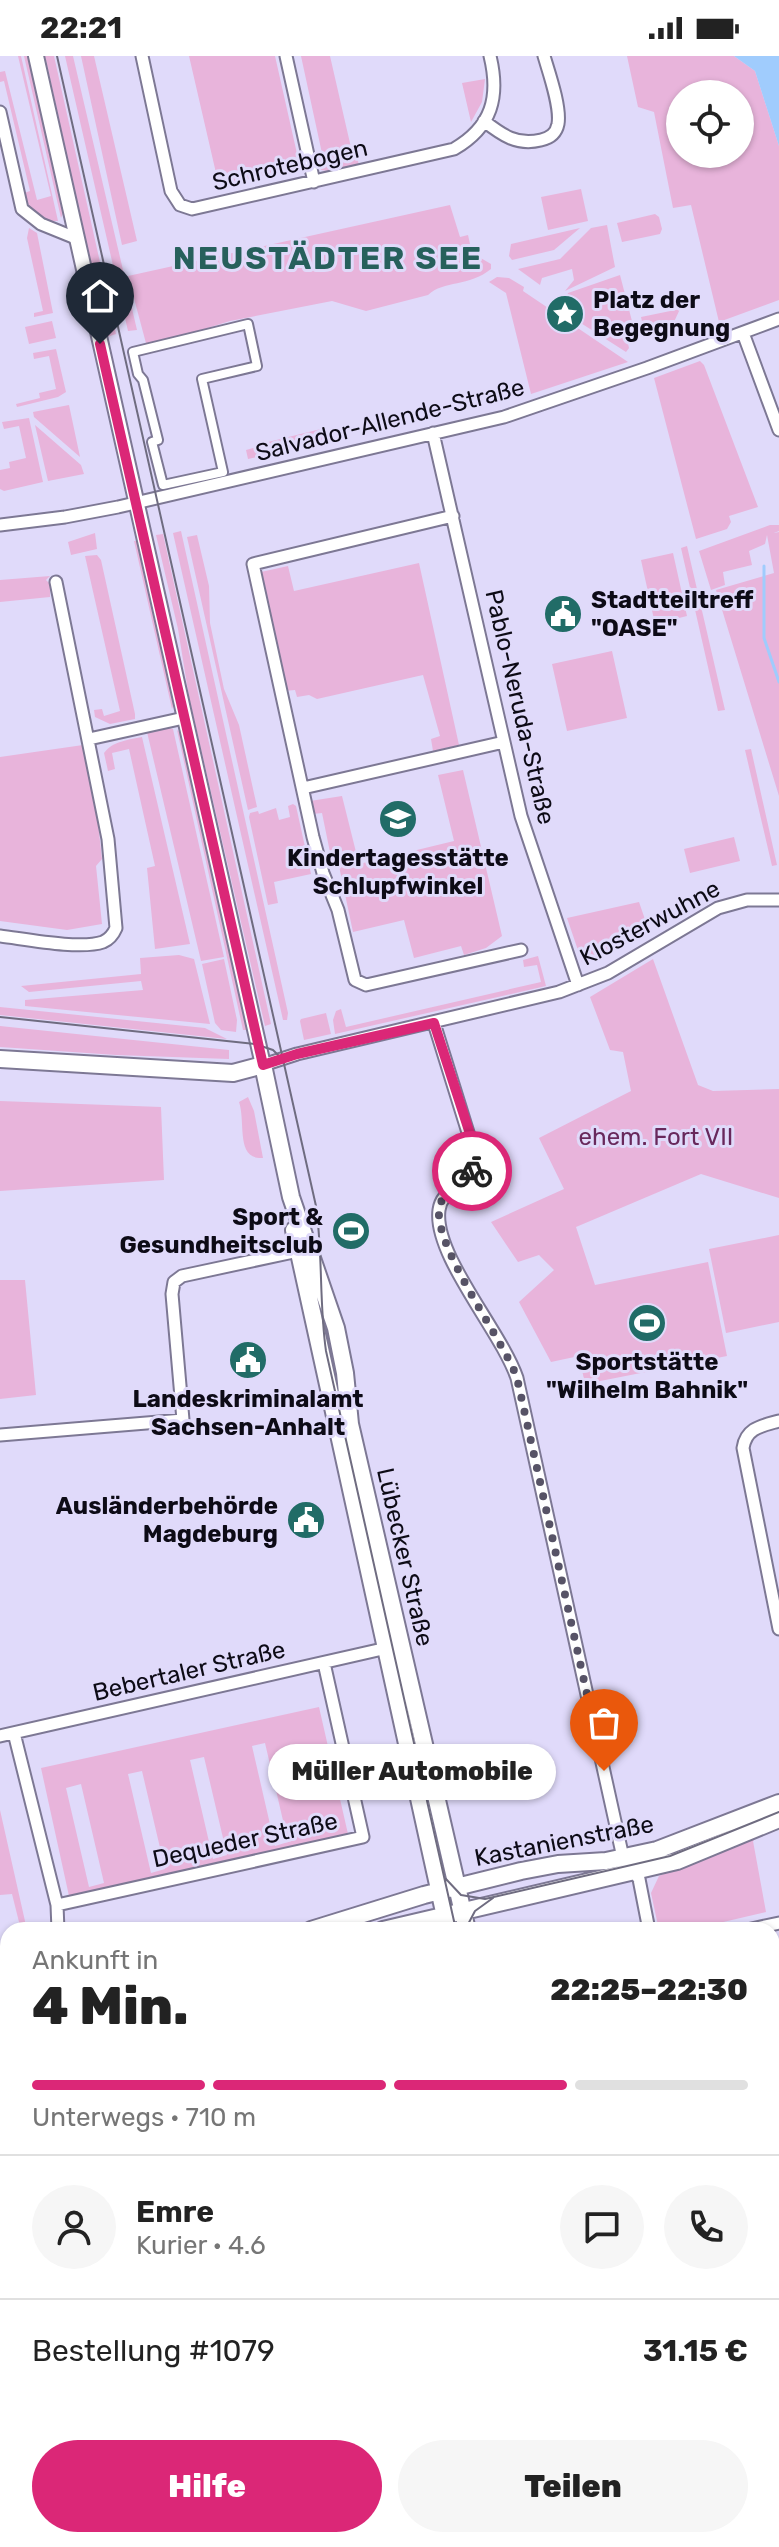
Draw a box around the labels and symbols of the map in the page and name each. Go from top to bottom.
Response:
street label: Schrotebogen [210,134,370,196]
district label: NEUSTÄDTER SEE [173,239,483,277]
pin [66,262,134,344]
place label: Platz der Begegnung [593,286,730,342]
place icon: Platz der Begegnung [544,293,586,335]
street label: Salvador-Allende-Straße [253,373,527,467]
place label: Stadtteiltreff "OASE" [591,586,754,642]
street label: Pablo-Neruda-Straße [479,587,561,827]
public building icon: Stadtteiltreff "OASE" [542,593,584,635]
school or university icon: Kindertagesstätte Schlupfwinkel [377,798,419,840]
place label: Kindertagesstätte Schlupfwinkel [287,844,509,900]
street label: Klosterwuhne [575,874,725,972]
park label: ehem. Fort VII [579,1123,733,1151]
courier [432,1131,512,1211]
place label: Sport & Gesundheitsclub [119,1203,323,1259]
sports icon: Sport & Gesundheitsclub [330,1210,372,1252]
sports icon: Sportstätte "Wilhelm Bahnik" [626,1302,668,1344]
public building icon: Landeskriminalamt Sachsen-Anhalt [227,1339,269,1381]
place label: Sportstätte "Wilhelm Bahnik" [546,1348,748,1404]
place label: Landeskriminalamt Sachsen-Anhalt [133,1385,363,1441]
street label: Lübecker Straße [371,1465,439,1649]
place label: Ausländerbehörde Magdeburg [56,1492,278,1548]
public building icon: Ausländerbehörde Magdeburg [285,1499,327,1541]
street label: Bebertaler Straße [90,1635,288,1707]
pin [570,1689,638,1771]
callout: Müller Automobile [268,1743,556,1799]
street label: Dequeder Straße [150,1807,340,1873]
street label: Kastanienstraße [472,1810,656,1872]

